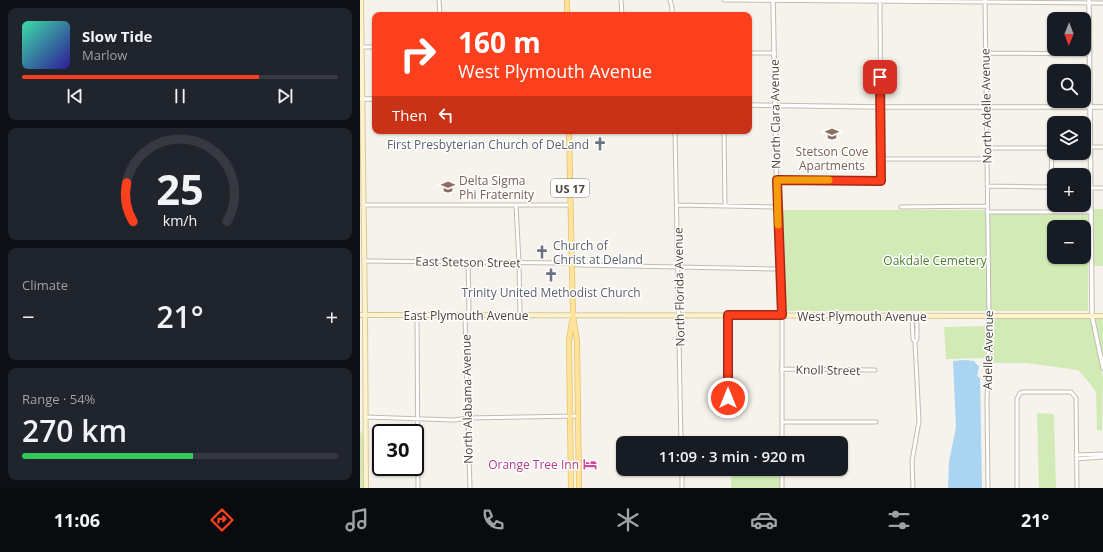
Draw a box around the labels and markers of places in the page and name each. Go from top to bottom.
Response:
pin [863,60,897,94]
school or university icon: Stetson Cove Apartments [824,126,840,142]
place label: First Presbyterian Church of DeLand [387,136,589,153]
church icon: First Presbyterian Church of DeLand [592,136,608,152]
place label: Stetson Cove Apartments [796,143,869,174]
place label: Delta Sigma Phi Fraternity [459,172,535,203]
school or university icon: Delta Sigma Phi Fraternity [440,179,456,195]
place label: Church of Christ at Deland [553,237,643,268]
church icon: Church of Christ at Deland [534,244,550,260]
church icon: Trinity United Methodist Church [543,267,559,283]
place label: Trinity United Methodist Church [461,284,641,301]
place label: Orange Tree Inn [488,456,579,473]
hotel icon: Orange Tree Inn [582,456,598,472]

